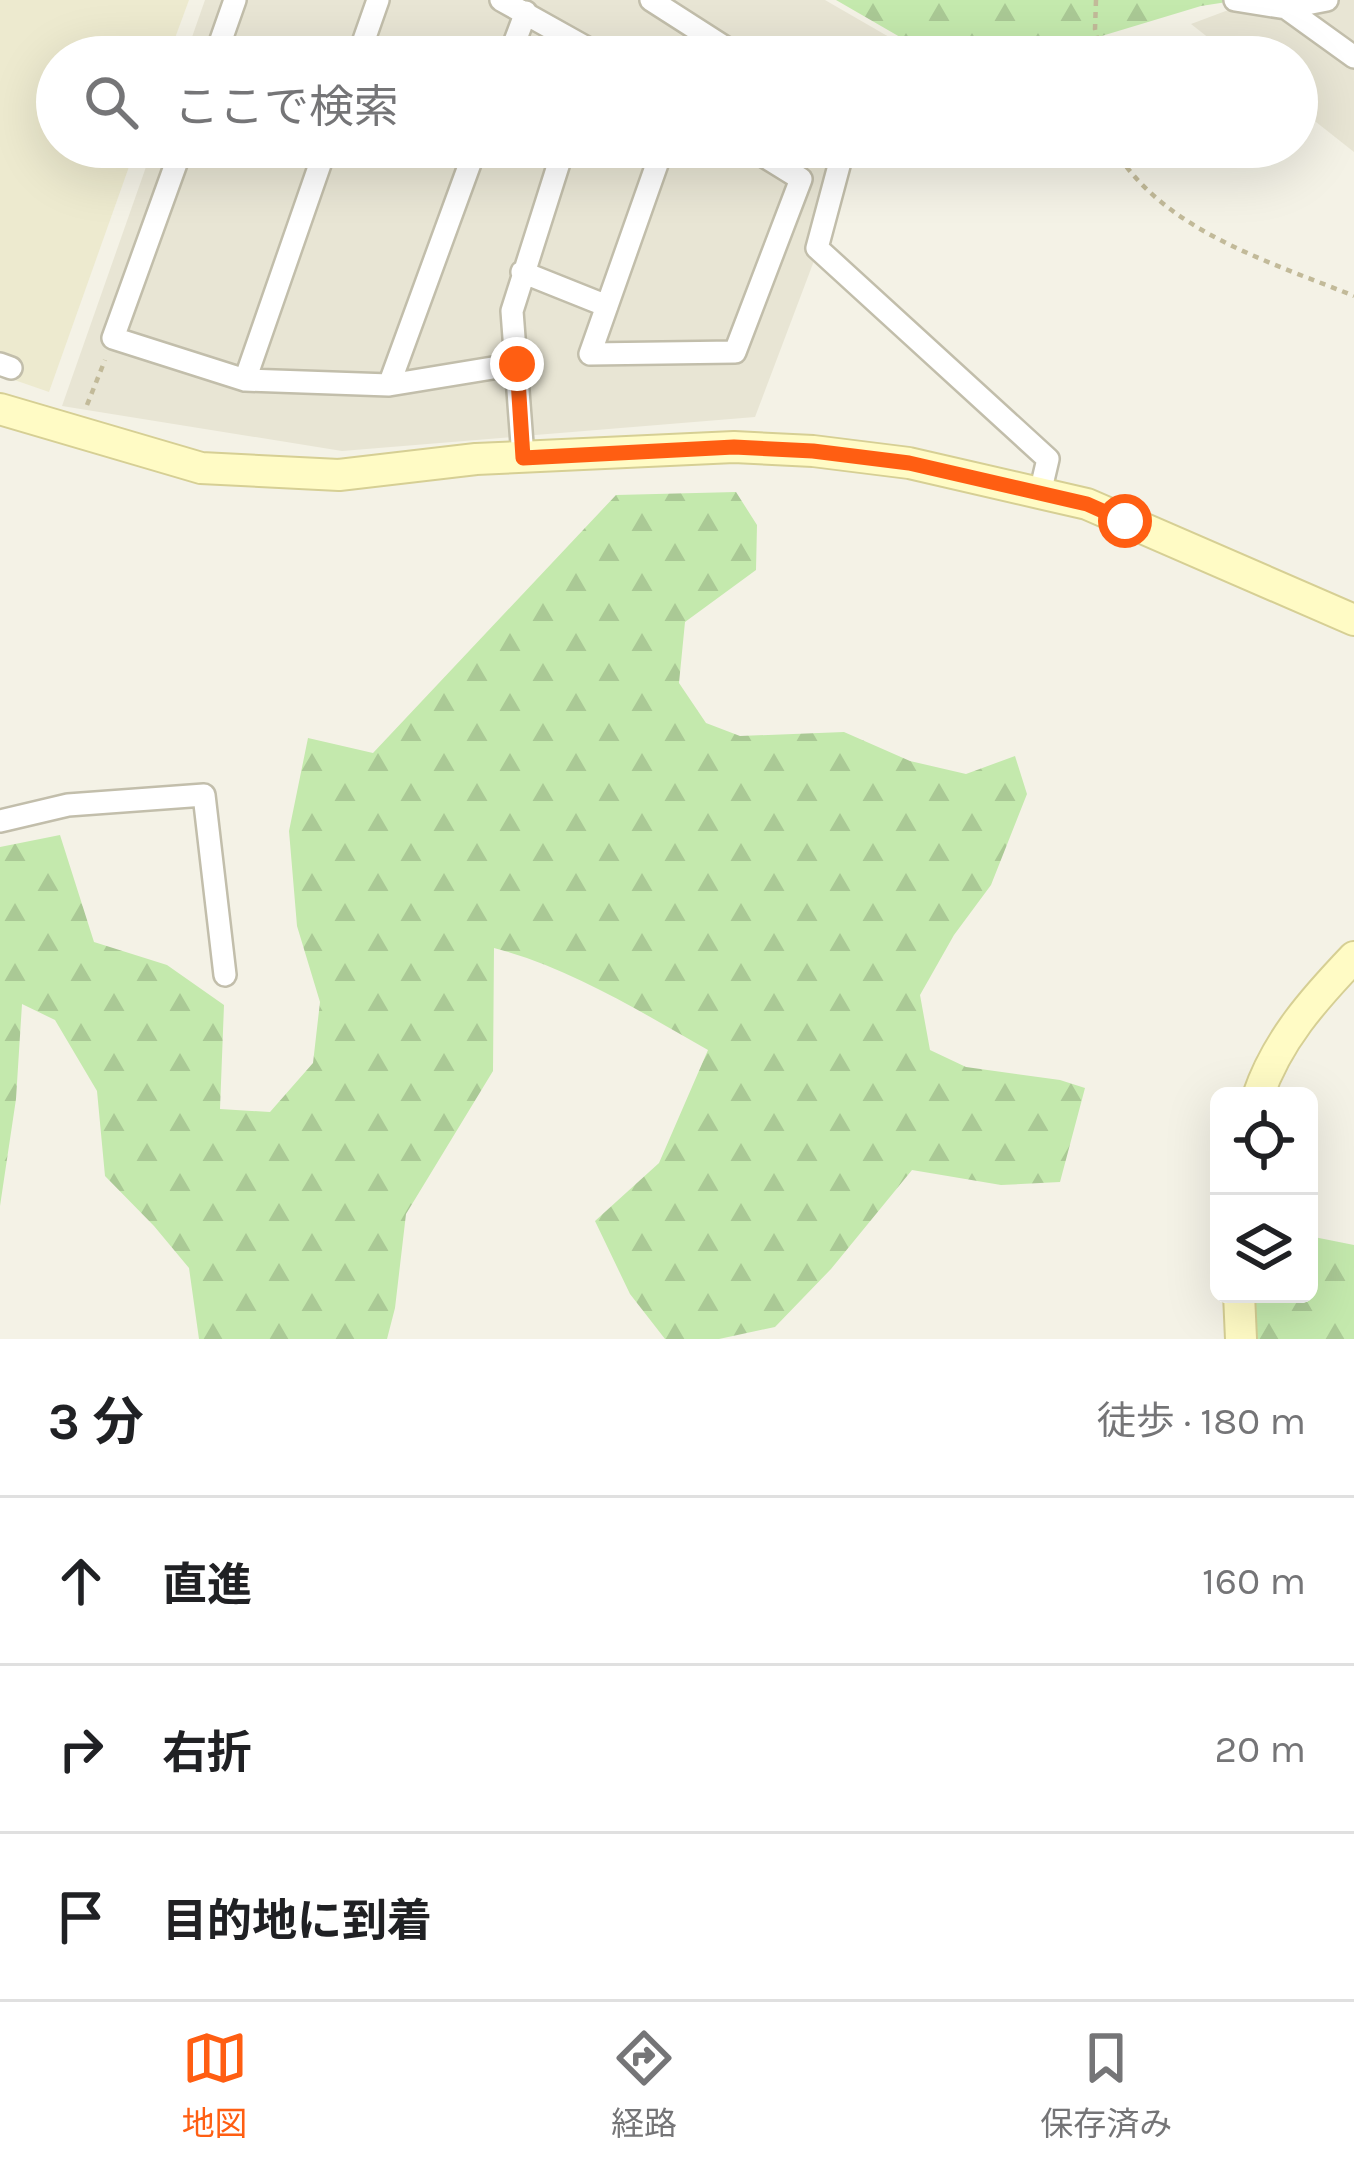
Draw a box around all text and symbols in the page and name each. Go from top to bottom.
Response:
search box [36,36,1318,168]
icon: search [78,69,144,135]
text: ここで検索 [174,81,399,133]
route end [490,337,544,391]
route start [1098,494,1152,548]
map controls [1210,1087,1318,1303]
button: locate [1210,1087,1318,1195]
button: layers [1210,1195,1318,1303]
text: 3 分 [48,1392,144,1452]
text: 徒歩 · 180 m [1097,1398,1306,1444]
icon: ahead [48,1548,114,1614]
text: 160 m [1202,1558,1306,1604]
text: 直進 [162,1559,252,1611]
icon: right [48,1716,114,1782]
text: 20 m [1215,1726,1306,1772]
text: 右折 [162,1727,252,1779]
icon: arrive [48,1884,114,1950]
text: 目的地に到着 [162,1895,432,1947]
tab: 地図 [182,2025,248,2145]
tab: 経路 [611,2025,677,2145]
tab: 保存済み [1040,2025,1172,2145]

